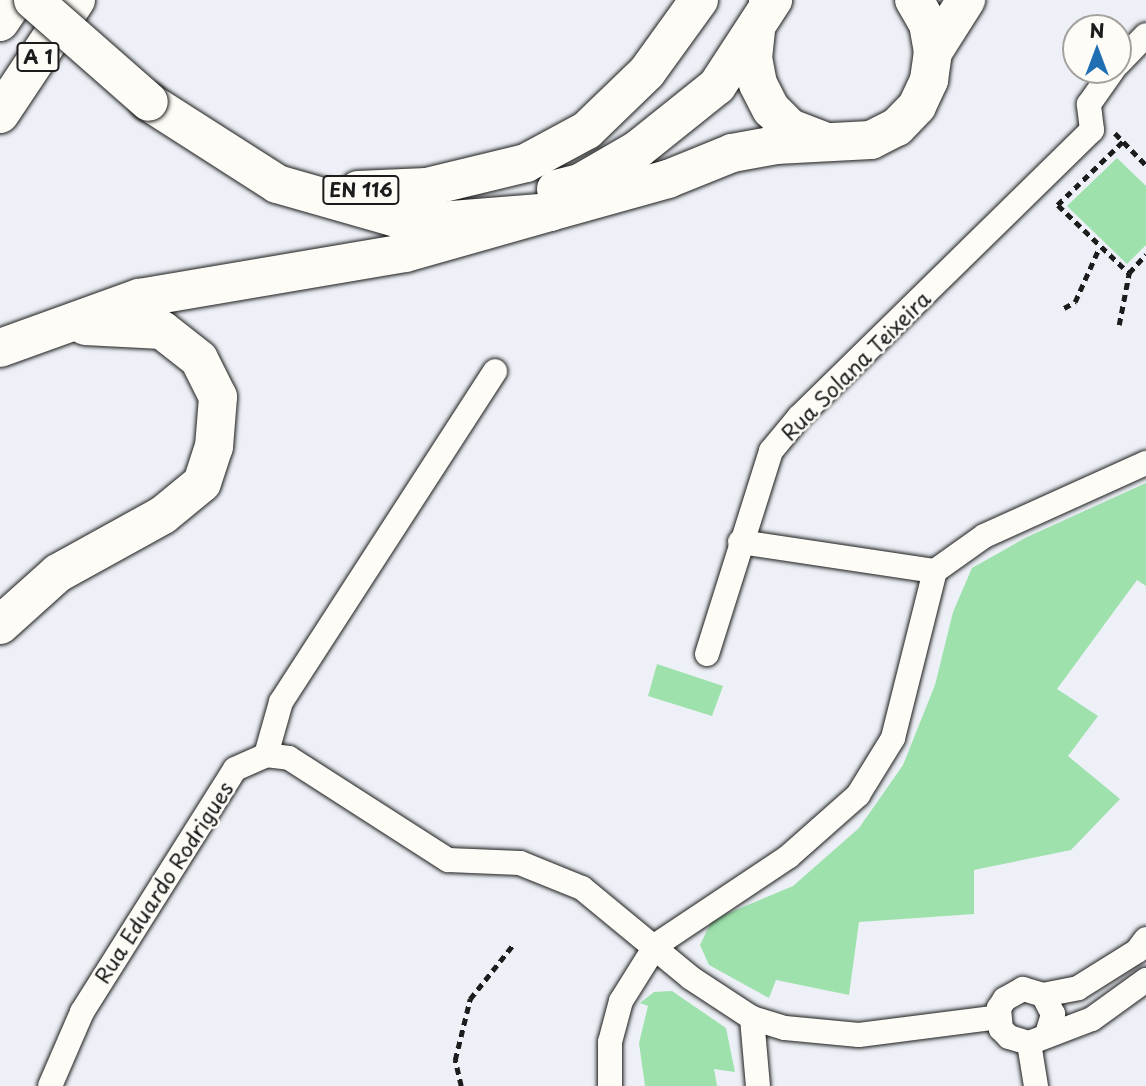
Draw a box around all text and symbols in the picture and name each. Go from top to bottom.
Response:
north arrow [1062,14,1132,84]
text: N [1089,16,1105,44]
road number: A 1 [15,41,61,72]
road number: EN 116 [321,174,401,206]
street label: Rua Solana Teixeira [775,285,935,445]
street label: Rua Eduardo Rodrigues [88,776,238,988]

